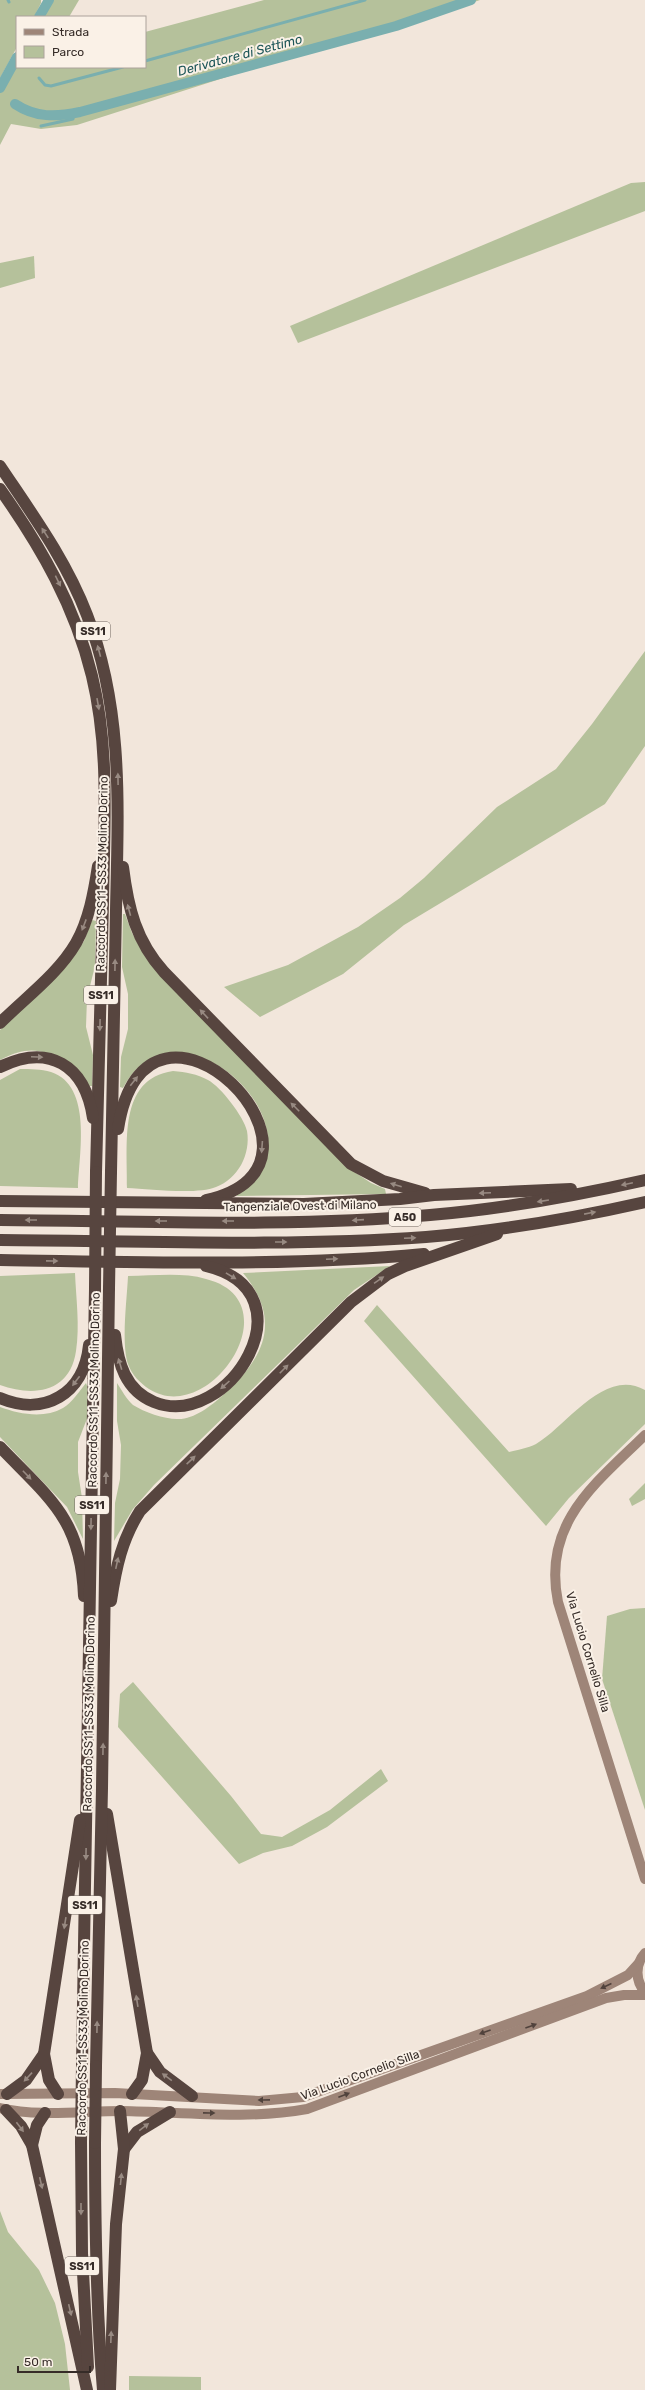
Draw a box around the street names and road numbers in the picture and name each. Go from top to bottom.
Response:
road number: SS11 [76,622,110,640]
street label: Raccordo SS11-SS33 Molino Dorino [93,776,111,972]
road number: SS11 [84,986,118,1004]
street label: Tangenziale Ovest di Milano [223,1198,377,1214]
road number: A50 [389,1208,421,1226]
street label: Raccordo SS11-SS33 Molino Dorino [85,1292,103,1488]
road number: SS11 [75,1496,109,1514]
street label: Via Lucio Cornelio Silla [563,1590,613,1714]
street label: Raccordo SS11-SS33 Molino Dorino [80,1616,98,1812]
road number: SS11 [68,1896,102,1914]
street label: Raccordo SS11-SS33 Molino Dorino [74,1940,92,2136]
street label: Via Lucio Cornelio Silla [299,2047,421,2103]
road number: SS11 [65,2257,99,2275]

